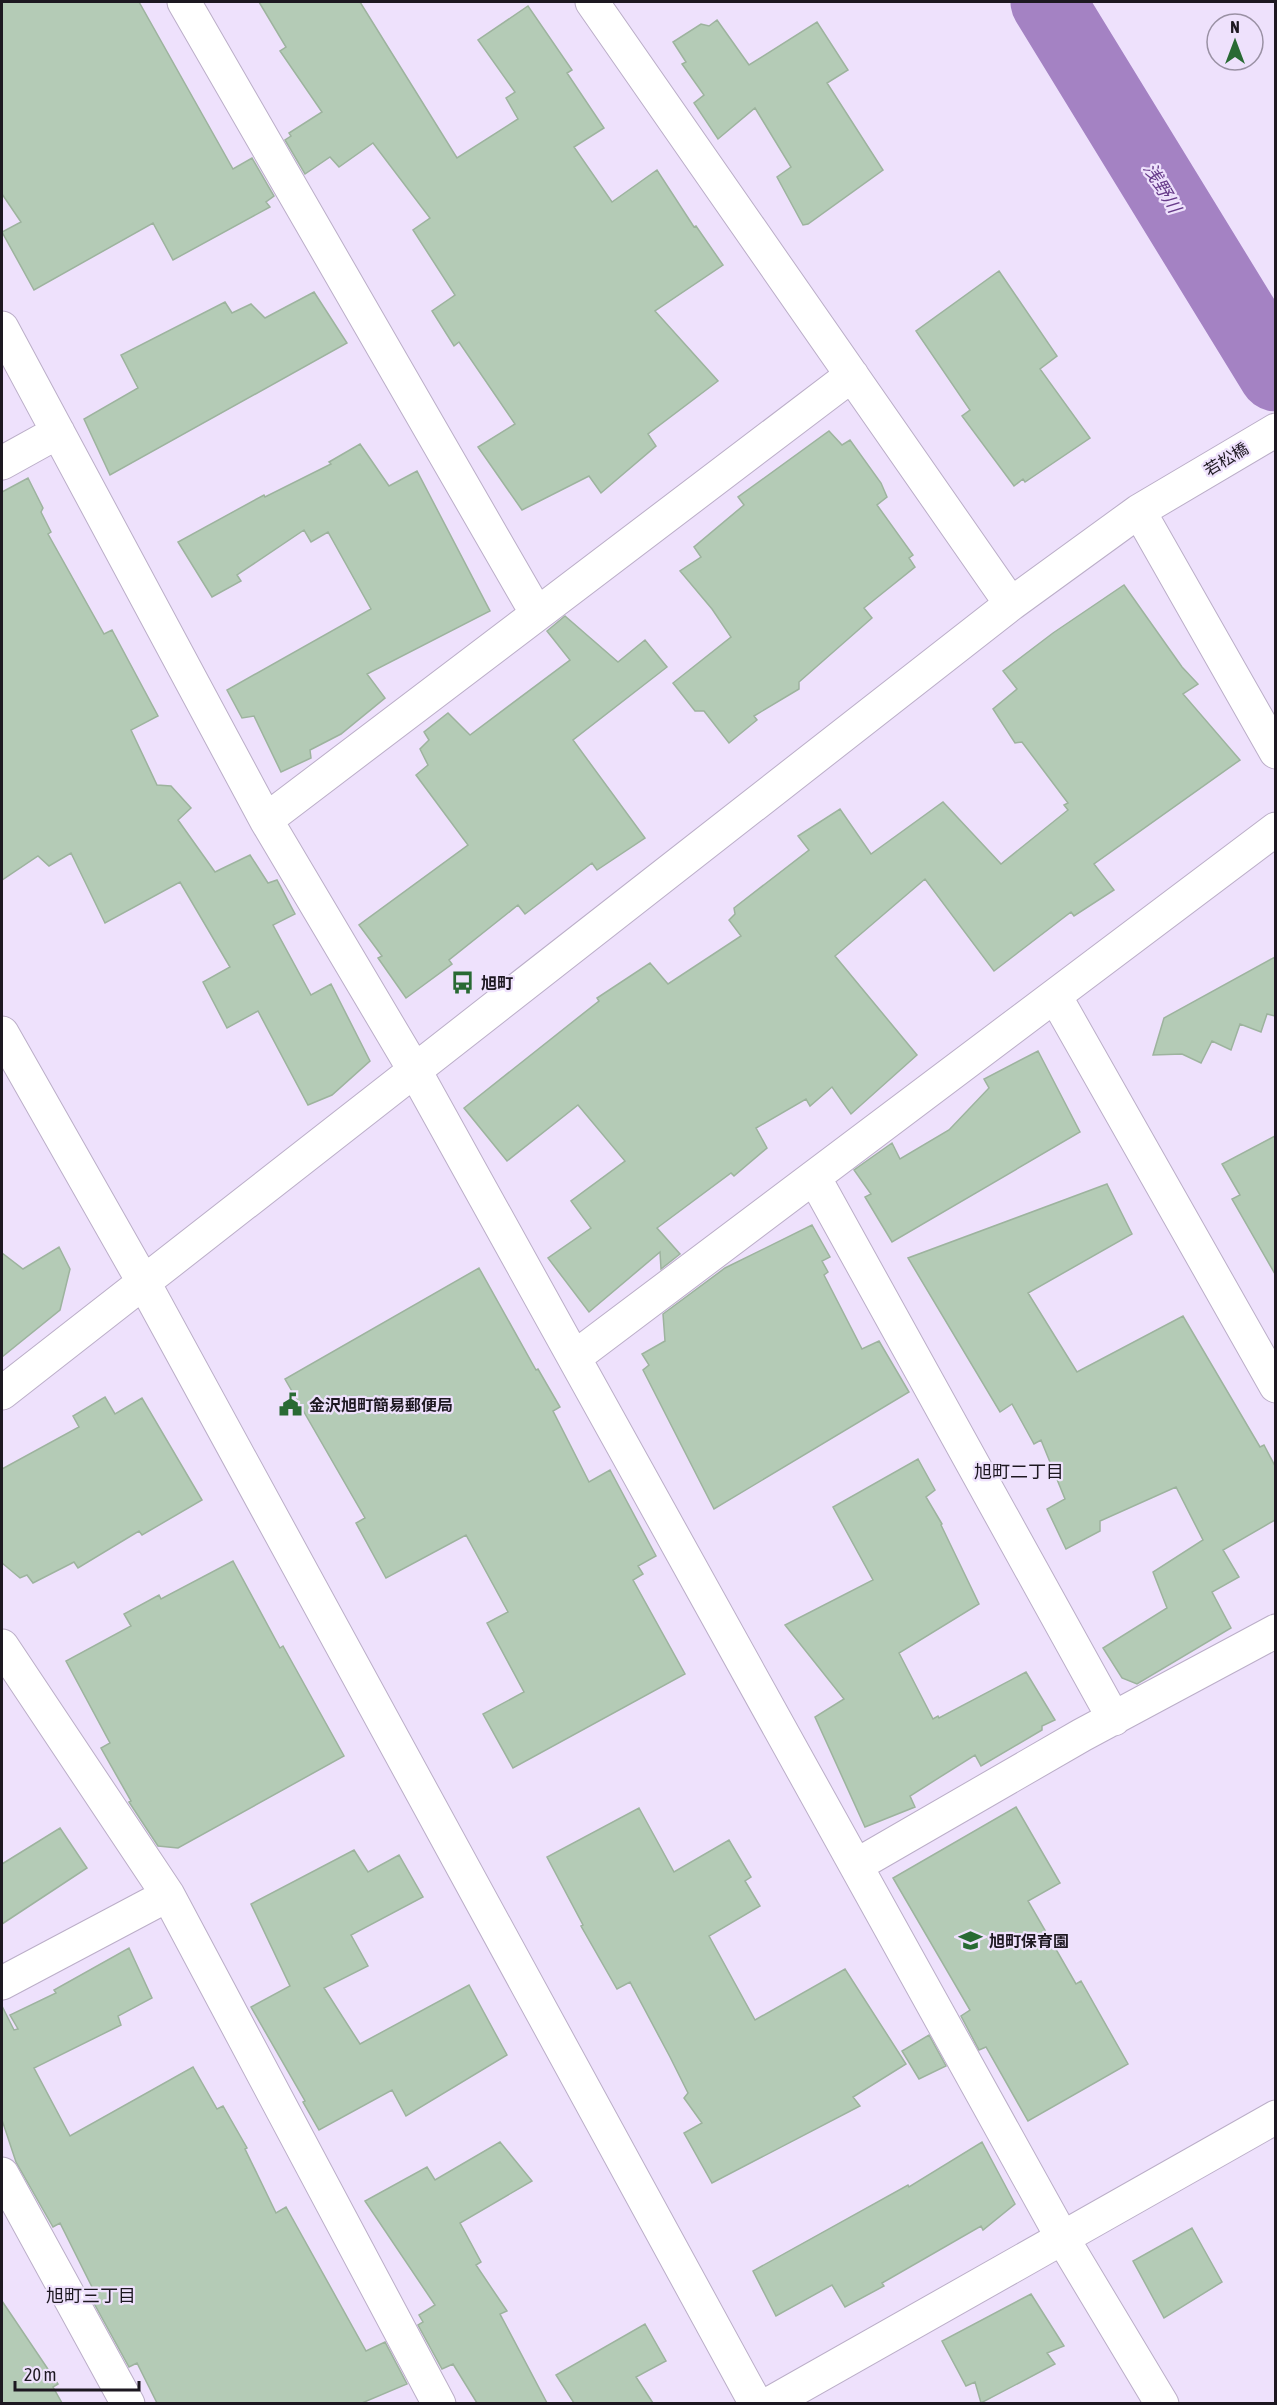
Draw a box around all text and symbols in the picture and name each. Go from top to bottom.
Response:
north arrow [1205,12,1265,72]
text: N [1230,18,1240,36]
water label: 浅野川 [1140,159,1186,218]
street label: 若松橋 [1201,439,1251,479]
bus stop icon: 旭町 [450,970,476,996]
place label: 旭町 [481,974,513,992]
public building icon: 金沢旭町簡易郵便局 [278,1392,304,1418]
place label: 金沢旭町簡易郵便局 [309,1396,453,1414]
district label: 旭町二丁目 [974,1461,1064,1482]
school or university icon: 旭町保育園 [958,1928,984,1954]
place label: 旭町保育園 [989,1932,1069,1950]
district label: 旭町三丁目 [46,2285,136,2306]
scale bar [15,2354,140,2392]
text: 20 m [24,2364,56,2385]

